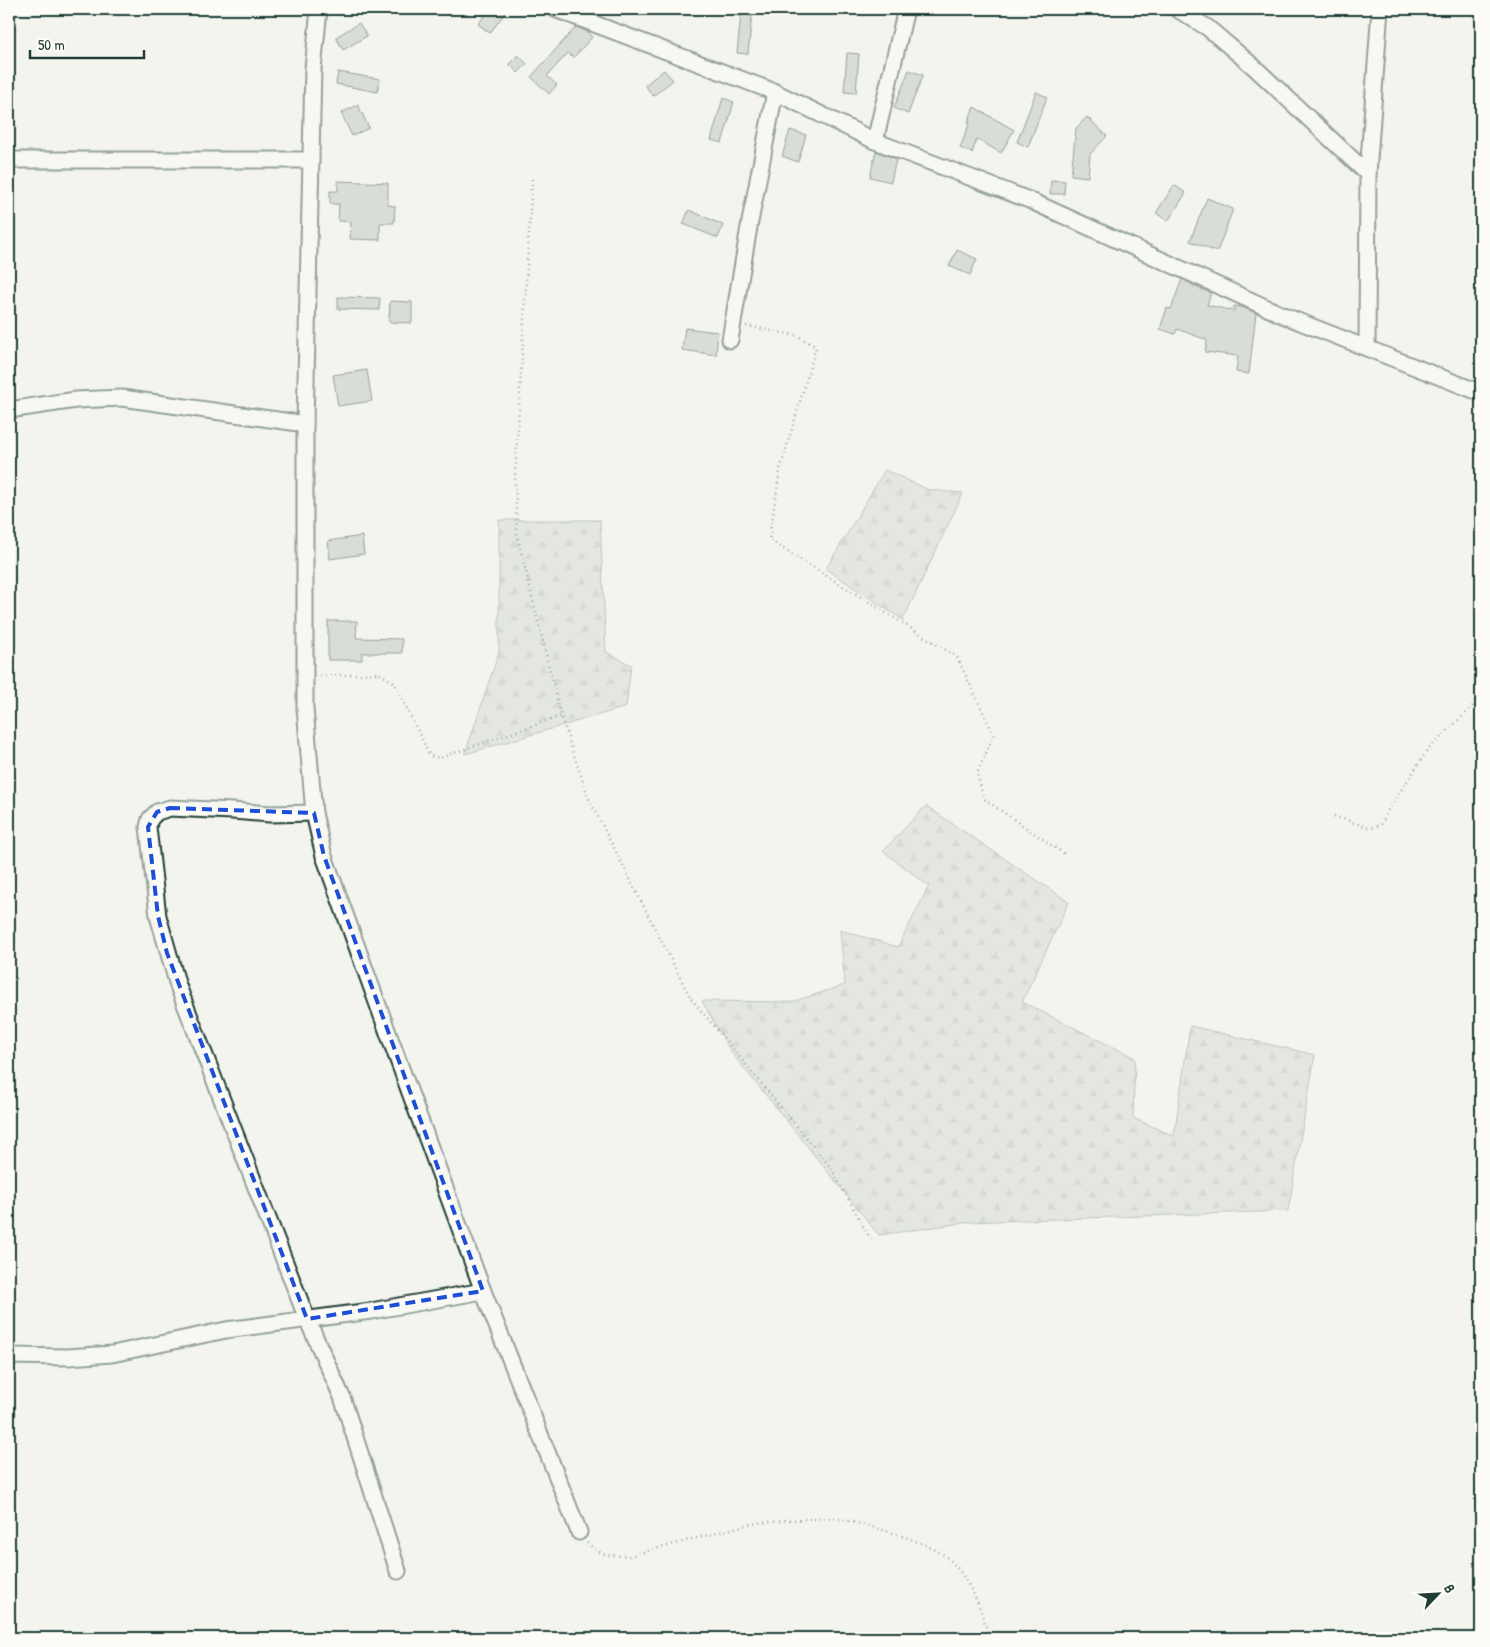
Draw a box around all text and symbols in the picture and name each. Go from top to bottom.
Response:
scale bar [30,28,144,60]
text: 50 m [38,34,65,55]
north arrow [1412,1570,1462,1620]
text: B [1440,1581,1460,1596]

